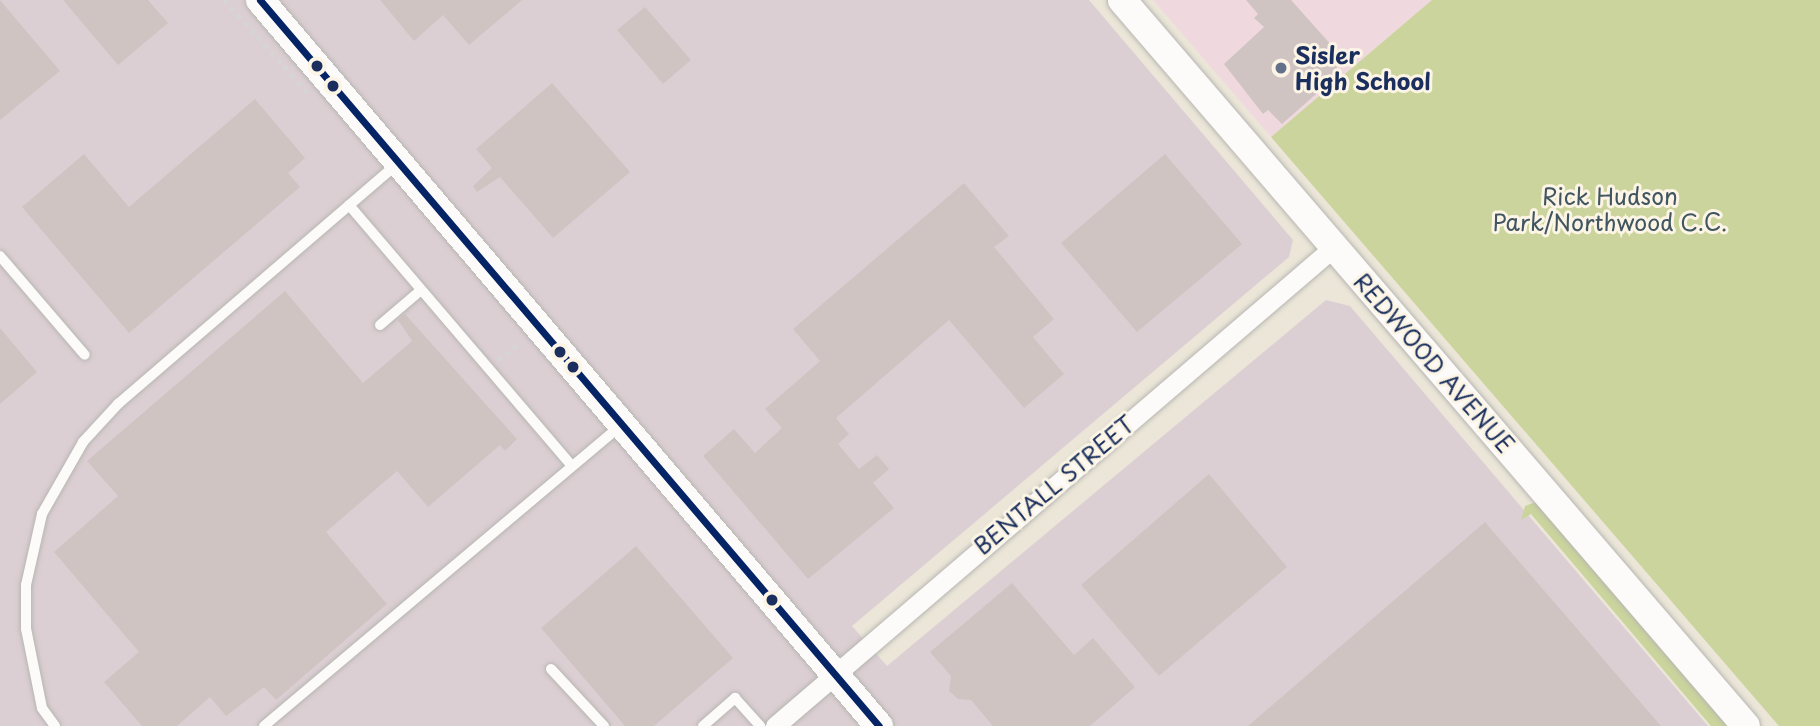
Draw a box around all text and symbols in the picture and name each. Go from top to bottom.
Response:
place label: Sisler High School [1295,41,1432,95]
unlabelled marker [310,59,324,73]
marker: Sisler High School [1273,60,1289,76]
unlabelled marker [326,79,340,93]
park label: Rick Hudson Park/Northwood C.C. [1492,182,1728,236]
street label: REDWOOD AVENUE [1348,267,1520,459]
unlabelled marker [553,345,567,359]
unlabelled marker [566,360,580,374]
street label: BENTALL STREET [967,409,1141,561]
unlabelled marker [765,593,779,607]

